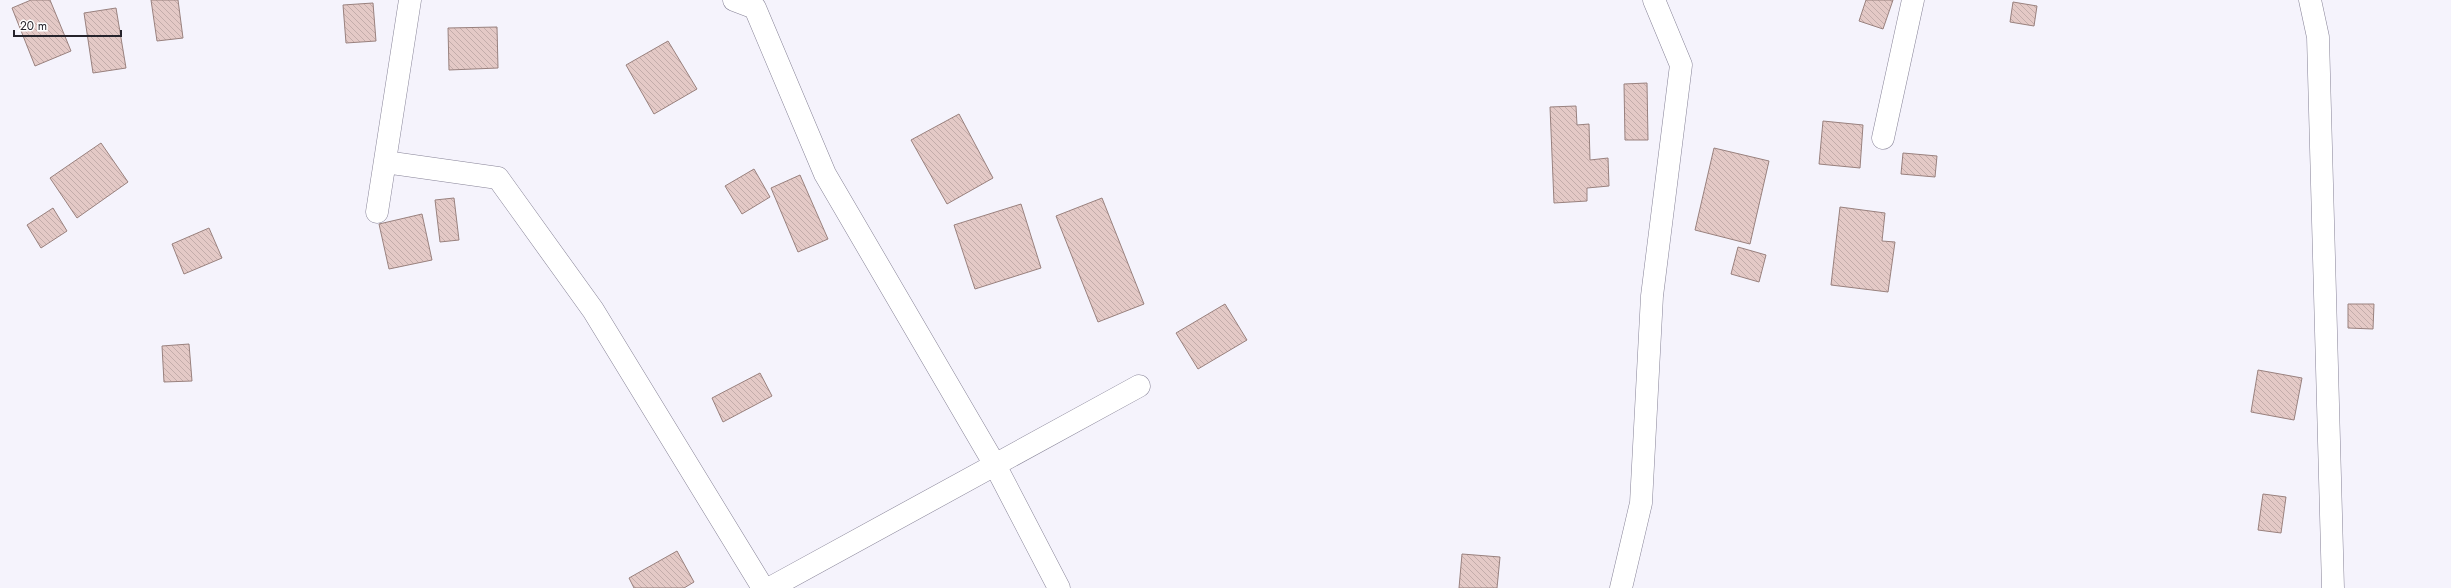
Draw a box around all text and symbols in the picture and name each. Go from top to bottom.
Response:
scale bar [14,12,121,38]
text: 20 m [20,17,47,35]

